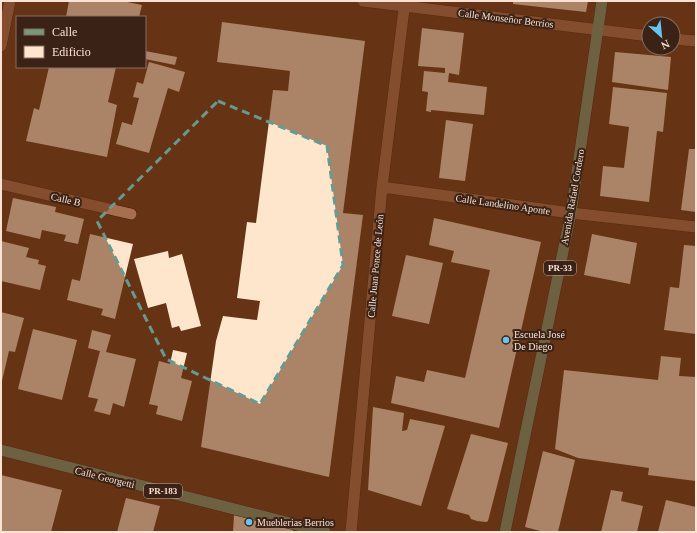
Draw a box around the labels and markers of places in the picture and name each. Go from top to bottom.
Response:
place label: Escuela José De Diego [514,329,565,352]
marker: Escuela José De Diego [501,335,511,345]
marker: Mueblerias Berrios [244,517,254,527]
place label: Mueblerias Berrios [257,517,334,528]

